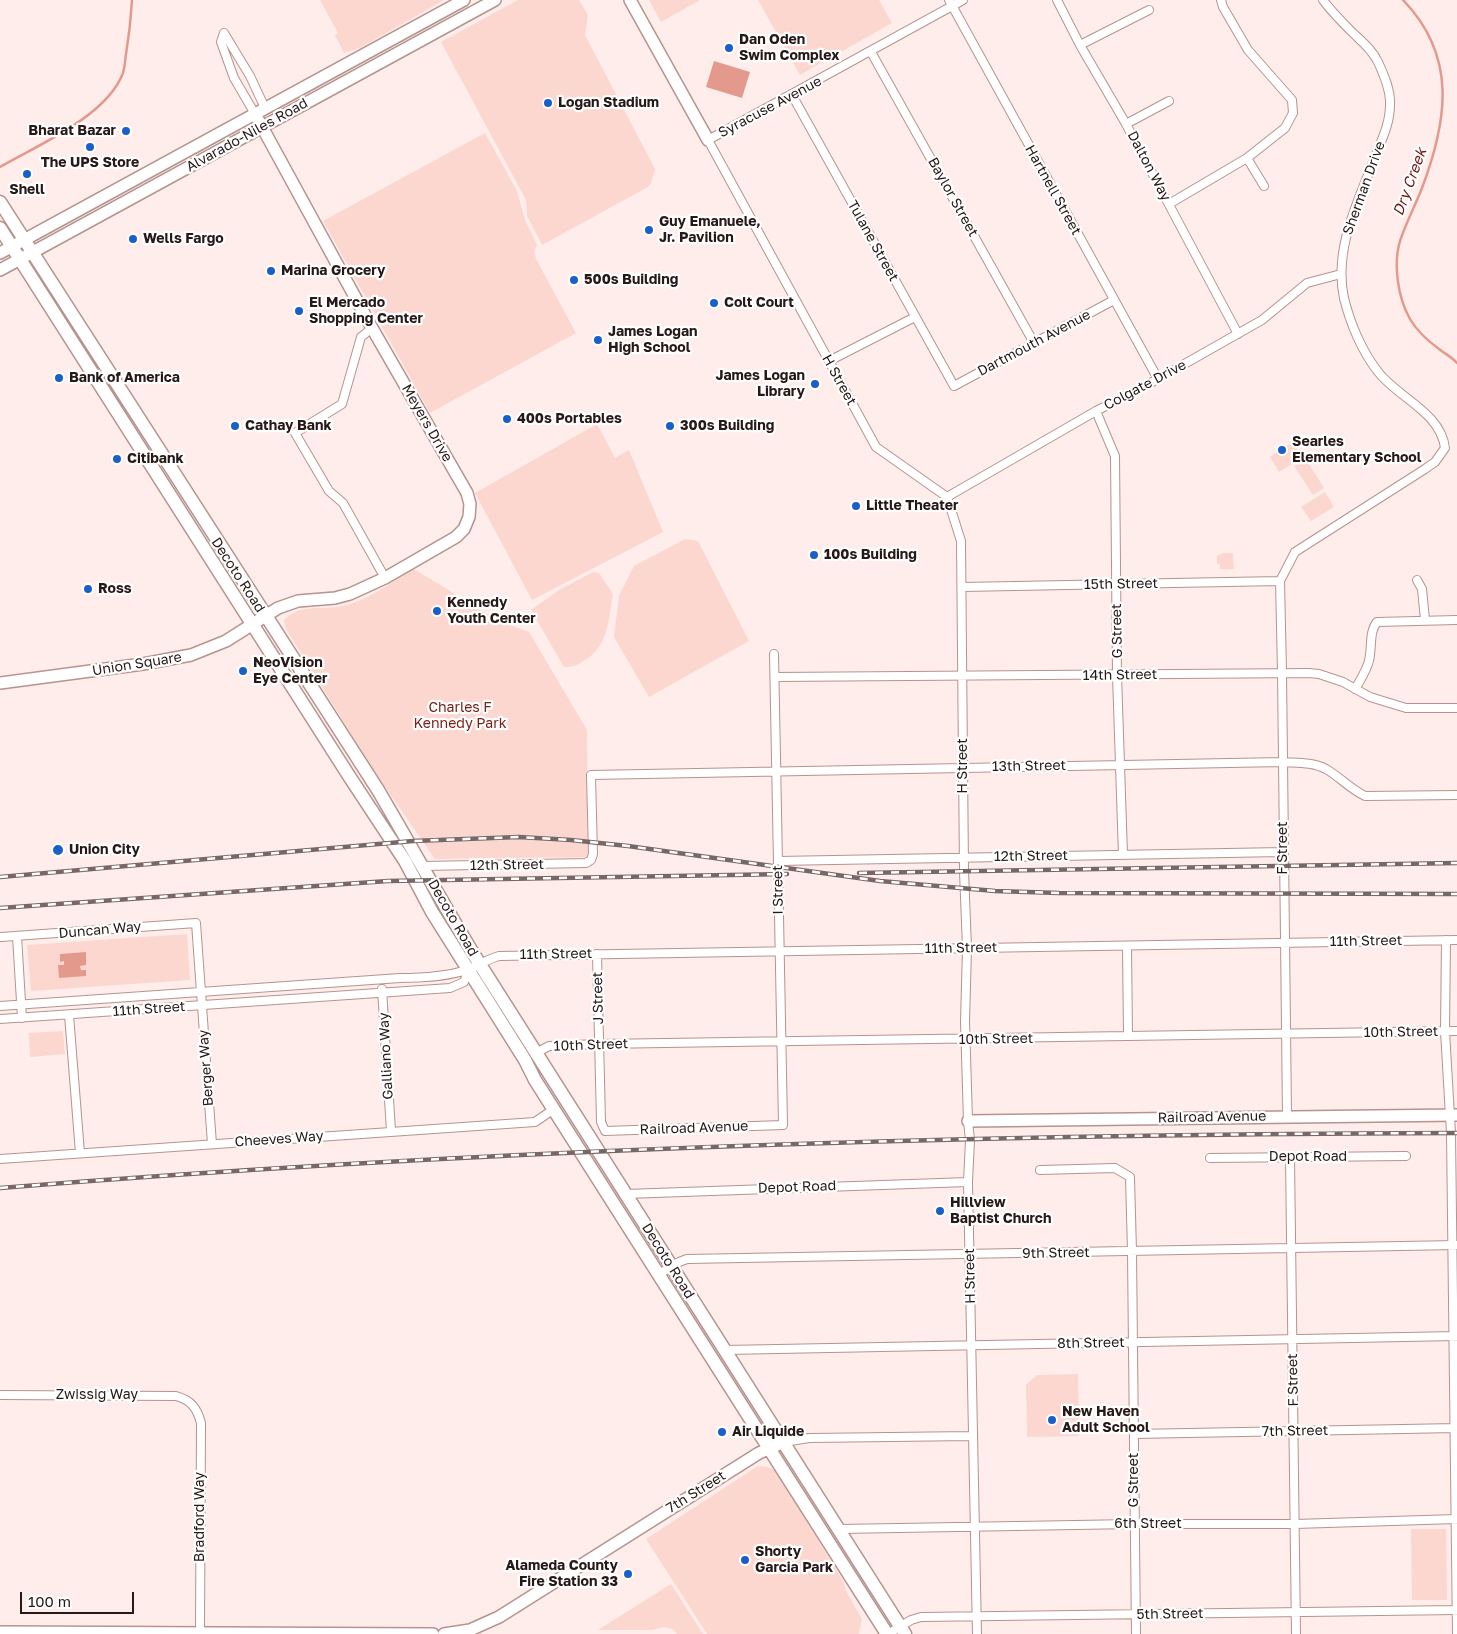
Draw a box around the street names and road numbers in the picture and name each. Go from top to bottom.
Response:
street label: Syracuse Avenue [716,73,824,141]
street label: Alvarado-Niles Road [183,95,311,175]
street label: Dalton Way [1124,128,1174,204]
street label: Sherman Drive [1339,139,1389,237]
street label: Hartnell Street [1021,142,1085,238]
street label: Baylor Street [924,154,982,240]
street label: Tulane Street [844,198,902,284]
street label: Dartmouth Avenue [975,306,1093,380]
street label: H Street [818,352,860,408]
street label: Colgate Drive [1101,356,1189,414]
street label: Meyers Drive [398,381,456,465]
street label: Decoto Road [208,534,268,616]
street label: 15th Street [1084,575,1158,593]
street label: G Street [1108,603,1126,659]
street label: Union Square [91,649,183,679]
street label: 14th Street [1083,666,1157,684]
street label: H Street [955,738,971,794]
street label: 13th Street [992,757,1066,775]
street label: F Street [1275,821,1291,875]
street label: 12th Street [994,847,1068,865]
street label: 12th Street [470,856,544,874]
street label: I Street [769,865,787,915]
street label: Decoto Road [424,877,482,959]
street label: Duncan Way [58,918,142,942]
street label: 11th Street [1329,932,1403,950]
street label: 11th Street [924,939,998,957]
street label: 11th Street [519,945,593,963]
street label: J Street [589,972,607,1024]
street label: 11th Street [112,998,186,1020]
street label: Galliano Way [375,1012,397,1100]
street label: 10th Street [1364,1023,1438,1041]
street label: Berger Way [195,1029,217,1107]
street label: 10th Street [959,1030,1033,1048]
street label: 10th Street [553,1035,629,1055]
street label: Railroad Avenue [1158,1108,1266,1126]
street label: Railroad Avenue [639,1118,749,1138]
street label: Cheeves Way [234,1128,324,1150]
street label: Depot Road [1269,1149,1347,1165]
street label: Depot Road [758,1177,836,1197]
street label: Decoto Road [638,1220,698,1302]
street label: 9th Street [1022,1244,1090,1262]
street label: H Street [961,1248,979,1304]
street label: 8th Street [1057,1334,1125,1352]
street label: F Street [1284,1353,1302,1407]
street label: Zwissig Way [56,1387,138,1403]
street label: 7th Street [1262,1422,1328,1440]
street label: G Street [1126,1453,1142,1507]
street label: 7th Street [663,1467,729,1517]
street label: Bradford Way [192,1472,208,1562]
street label: 6th Street [1114,1516,1182,1532]
street label: 5th Street [1136,1605,1204,1623]

